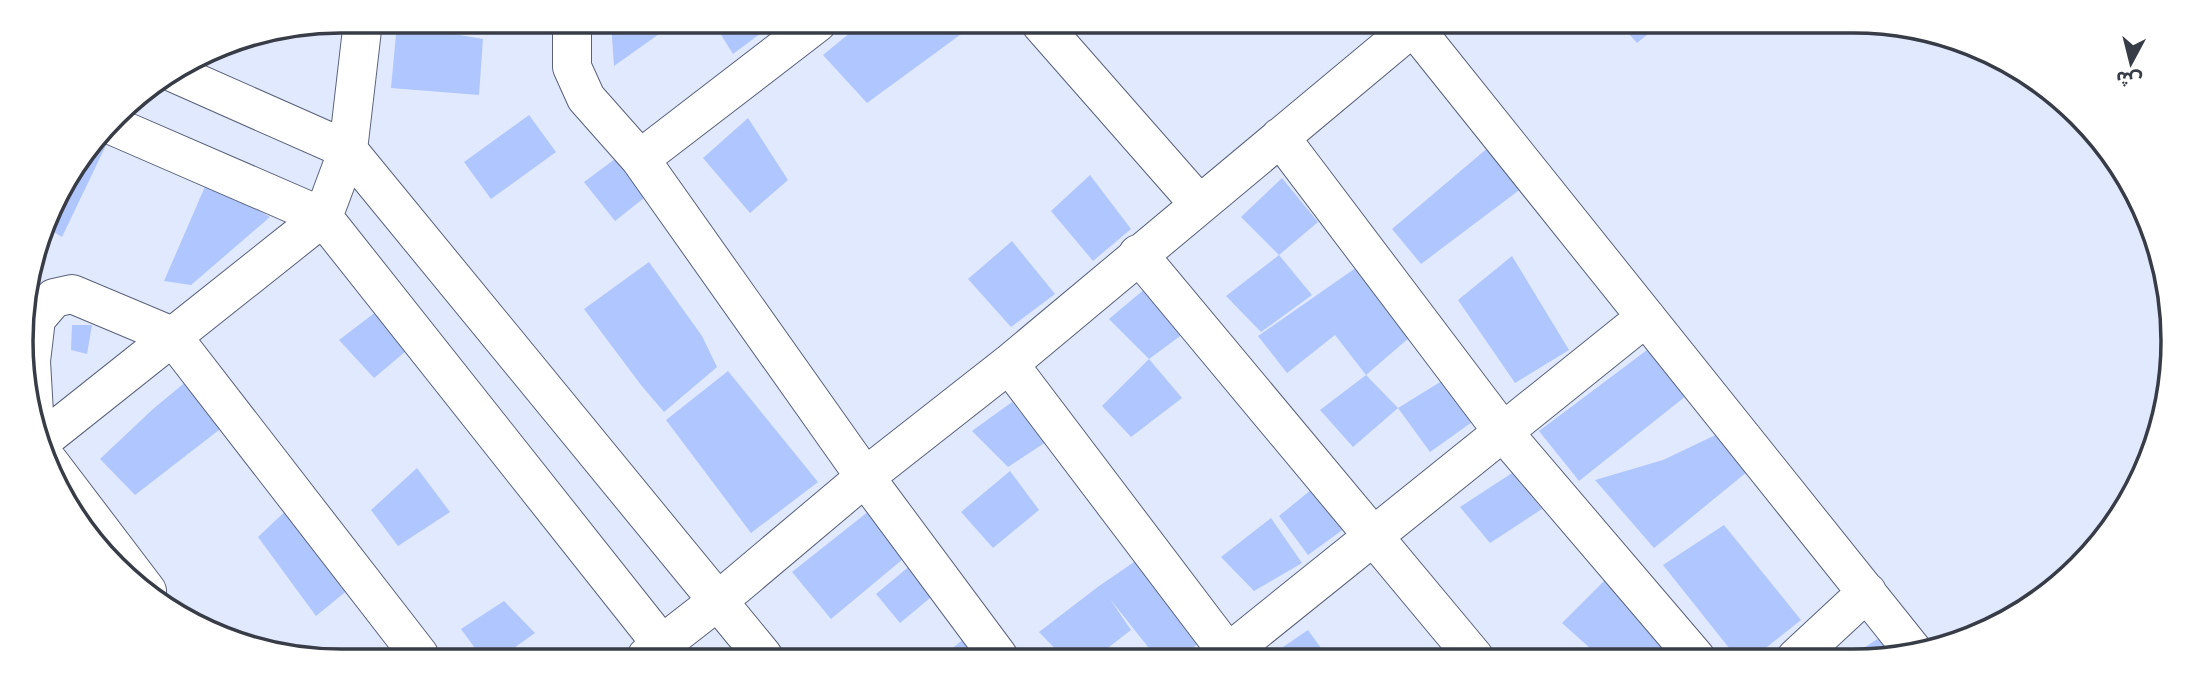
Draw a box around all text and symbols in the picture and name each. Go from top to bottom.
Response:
north arrow [2096,28,2166,98]
text: ش [2114,65,2143,94]

